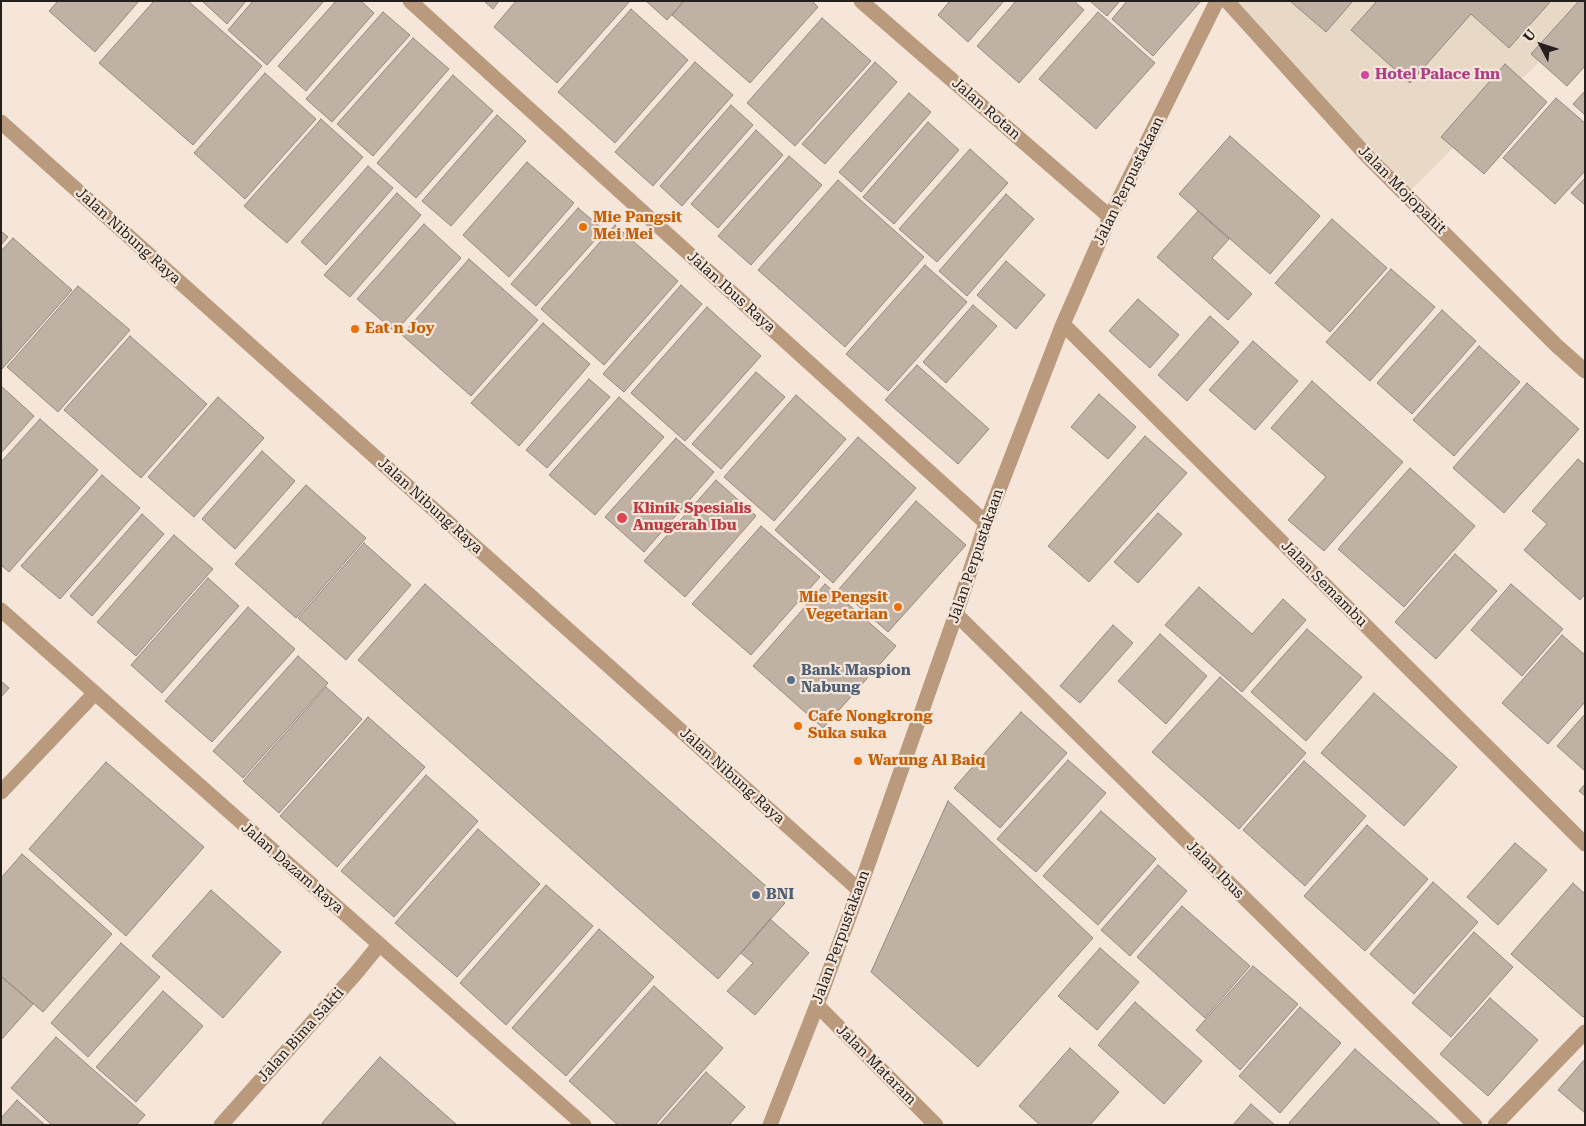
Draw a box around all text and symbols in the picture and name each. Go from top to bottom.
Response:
north arrow [1516,20,1566,70]
text: U [1520,26,1539,45]
place label: Hotel Palace Inn [1375,66,1500,84]
marker: Hotel Palace Inn [1359,69,1371,81]
street label: Jalan Rotan [948,74,1024,144]
street label: Jalan Perpustakaan [1090,114,1168,248]
street label: Jalan Mojopahit [1354,142,1450,238]
street label: Jalan Nibung Raya [72,184,184,288]
place label: Mie Pangsit Mei Mei [593,209,682,244]
marker: Mie Pangsit Mei Mei [577,221,589,233]
street label: Jalan Ibus Raya [683,248,779,336]
place label: Eat n Joy [365,320,435,338]
marker: Eat n Joy [349,323,361,335]
street label: Jalan Nibung Raya [374,454,486,558]
street label: Jalan Perpustakaan [945,486,1007,626]
place label: Klinik Spesialis Anugerah Ibu [633,500,751,535]
marker: Klinik Spesialis Anugerah Ibu [615,511,629,525]
street label: Jalan Semambu [1277,537,1371,631]
place label: Mie Pengsit Vegetarian [799,589,888,624]
marker: Mie Pengsit Vegetarian [892,601,904,613]
place label: Bank Maspion Nabung [801,662,911,697]
marker: Bank Maspion Nabung [785,674,797,686]
place label: Cafe Nongkrong Suka suka [808,708,933,743]
marker: Cafe Nongkrong Suka suka [792,720,804,732]
street label: Jalan Nibung Raya [676,724,788,828]
place label: Warung Al Baiq [868,752,986,770]
marker: Warung Al Baiq [852,755,864,767]
street label: Jalan Dazam Raya [237,819,347,917]
street label: Jalan Ibus [1182,837,1248,903]
street label: Jalan Perpustakaan [808,868,874,1006]
place label: BNI [766,886,794,904]
marker: BNI [750,889,762,901]
street label: Jalan Bima Sakti [254,984,348,1086]
street label: Jalan Mataram [832,1021,920,1109]

